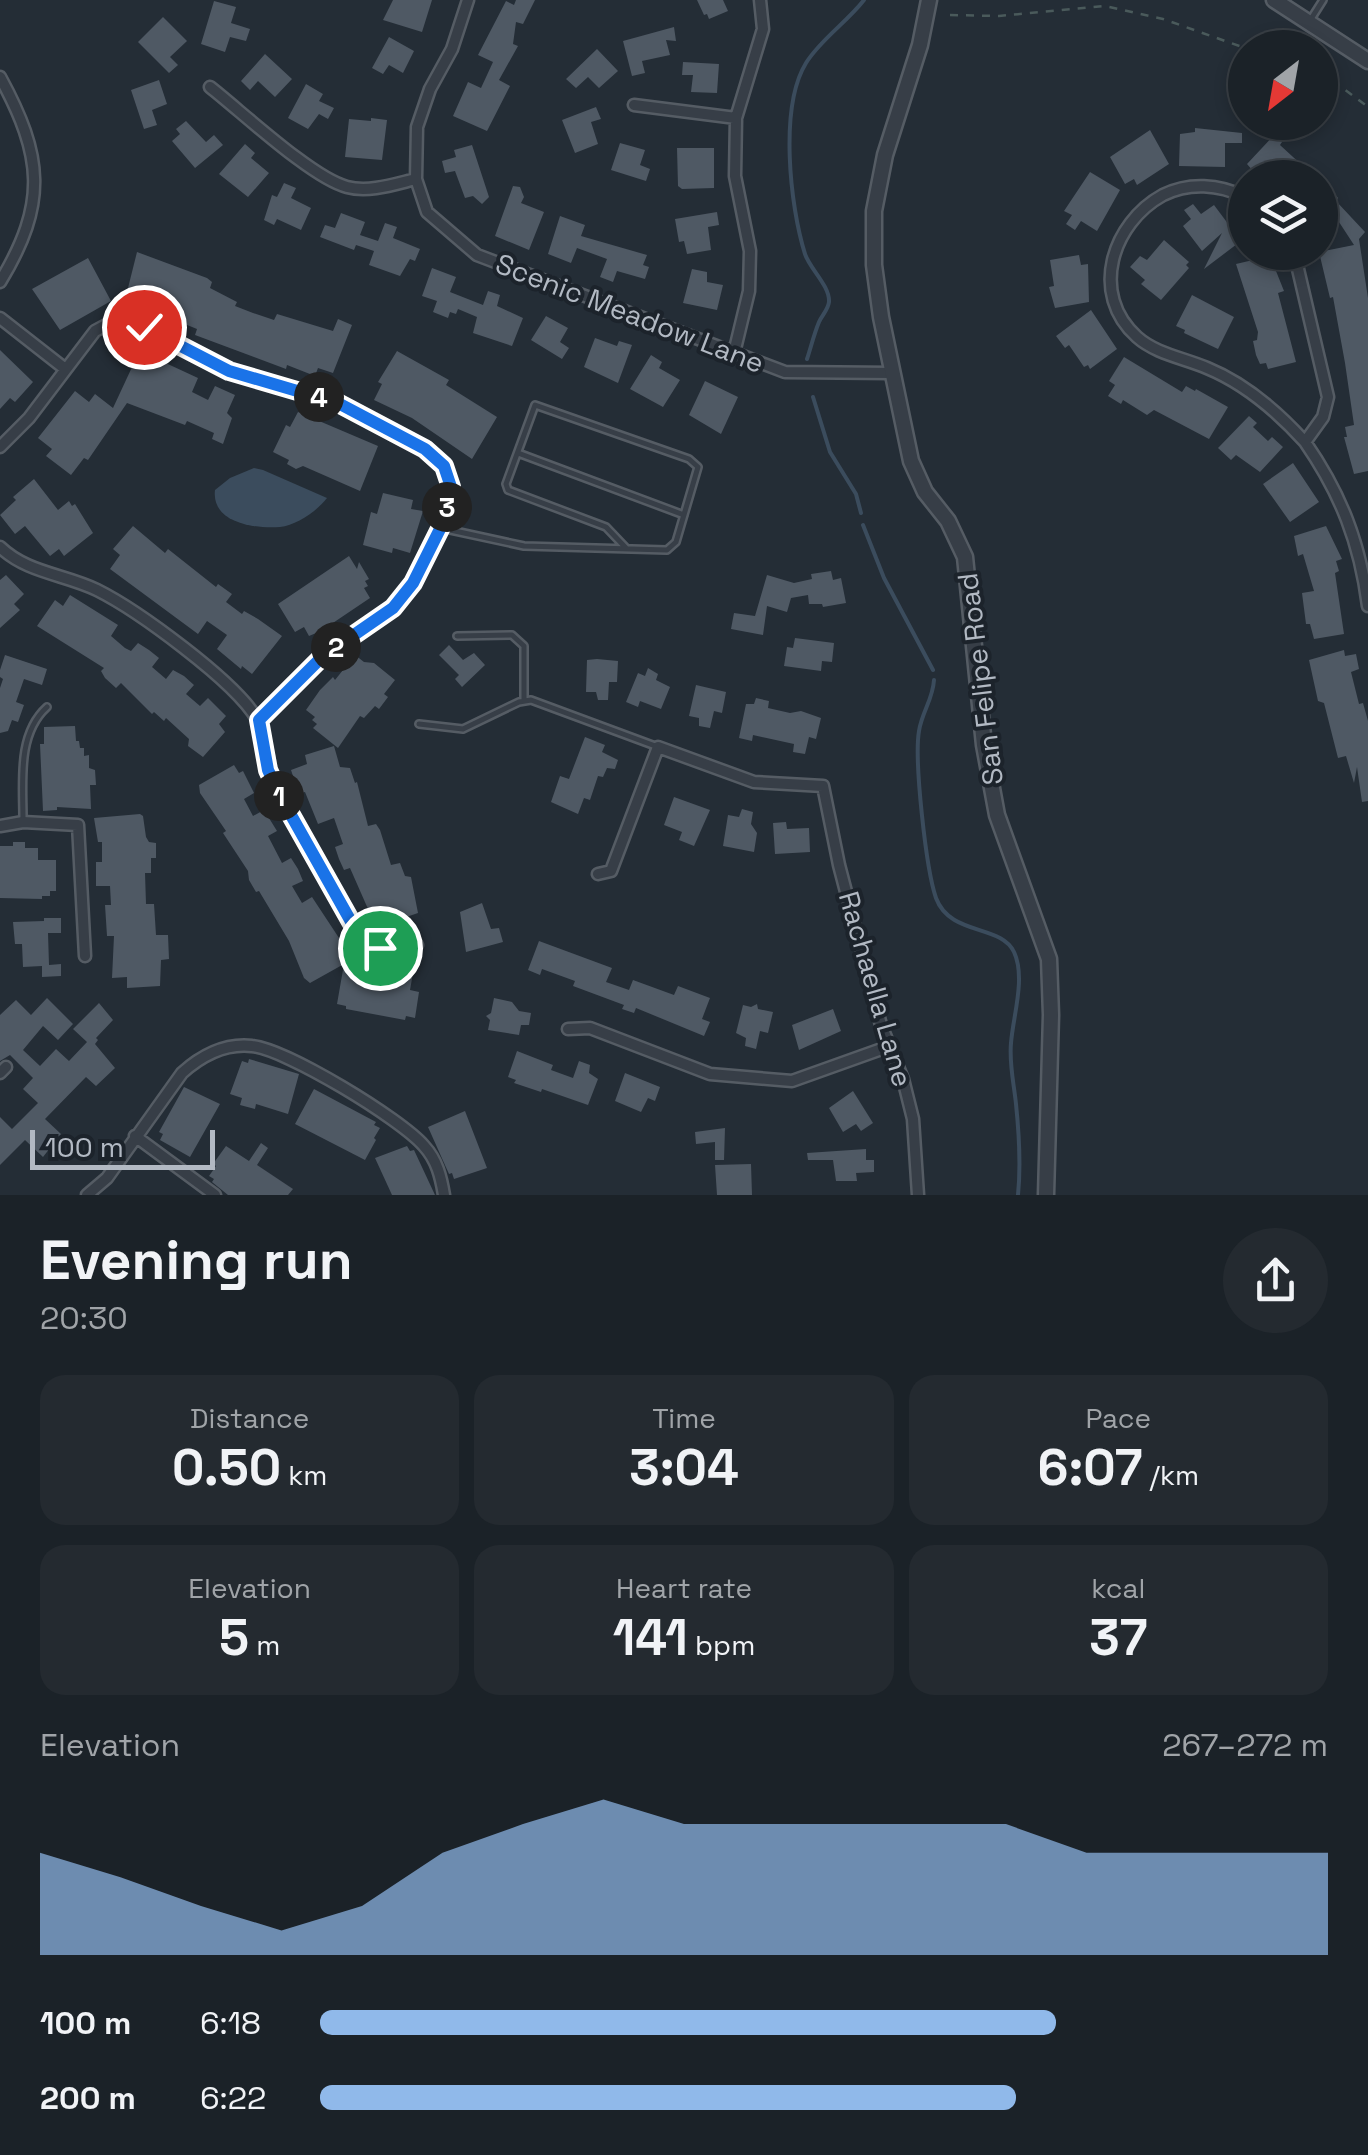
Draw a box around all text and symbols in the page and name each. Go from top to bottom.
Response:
north arrow [1228,30,1338,140]
map controls [1228,30,1338,270]
button: layers [1228,160,1338,270]
street label: Scenic Meadow Lane [491,245,769,381]
pin [102,285,187,370]
icon: check [117,300,172,355]
pin: 4 [294,372,344,422]
text: 4 [310,379,328,415]
pin: 3 [422,482,472,532]
text: 3 [438,489,456,525]
street label: San Felipe Road [949,571,1011,787]
pin: 2 [311,622,361,672]
text: 2 [328,629,344,665]
pin: 1 [254,771,304,821]
text: 1 [273,778,285,814]
street label: Rachaella Lane [831,887,921,1091]
pin [338,906,423,991]
icon: arrive [353,921,408,976]
scale bar [30,1125,215,1170]
text: 100 m [45,1129,124,1165]
text: Evening run [40,1225,353,1295]
button: share [1223,1228,1328,1333]
text: 20:30 [40,1298,128,1338]
text: Distance [190,1400,309,1436]
text: Time [652,1400,716,1436]
text: Pace [1086,1400,1151,1436]
text: 0.50 [172,1436,281,1500]
text: 3:04 [629,1436,739,1500]
text: 6:07 [1038,1436,1142,1500]
text: km [281,1457,327,1493]
text: /km [1142,1457,1199,1493]
text: Elevation [188,1570,311,1606]
text: Heart rate [616,1570,752,1606]
text: kcal [1091,1570,1145,1606]
text: 5 [219,1606,249,1670]
text: 141 [613,1606,688,1670]
text: 37 [1089,1606,1147,1670]
text: m [249,1627,280,1663]
text: bpm [688,1627,755,1663]
text: Elevation [40,1725,180,1765]
text: 267–272 m [1162,1725,1328,1765]
text: 100 m [40,2003,131,2043]
text: 6:18 [200,2003,261,2043]
text: 200 m [40,2078,136,2118]
text: 6:22 [200,2078,266,2118]

